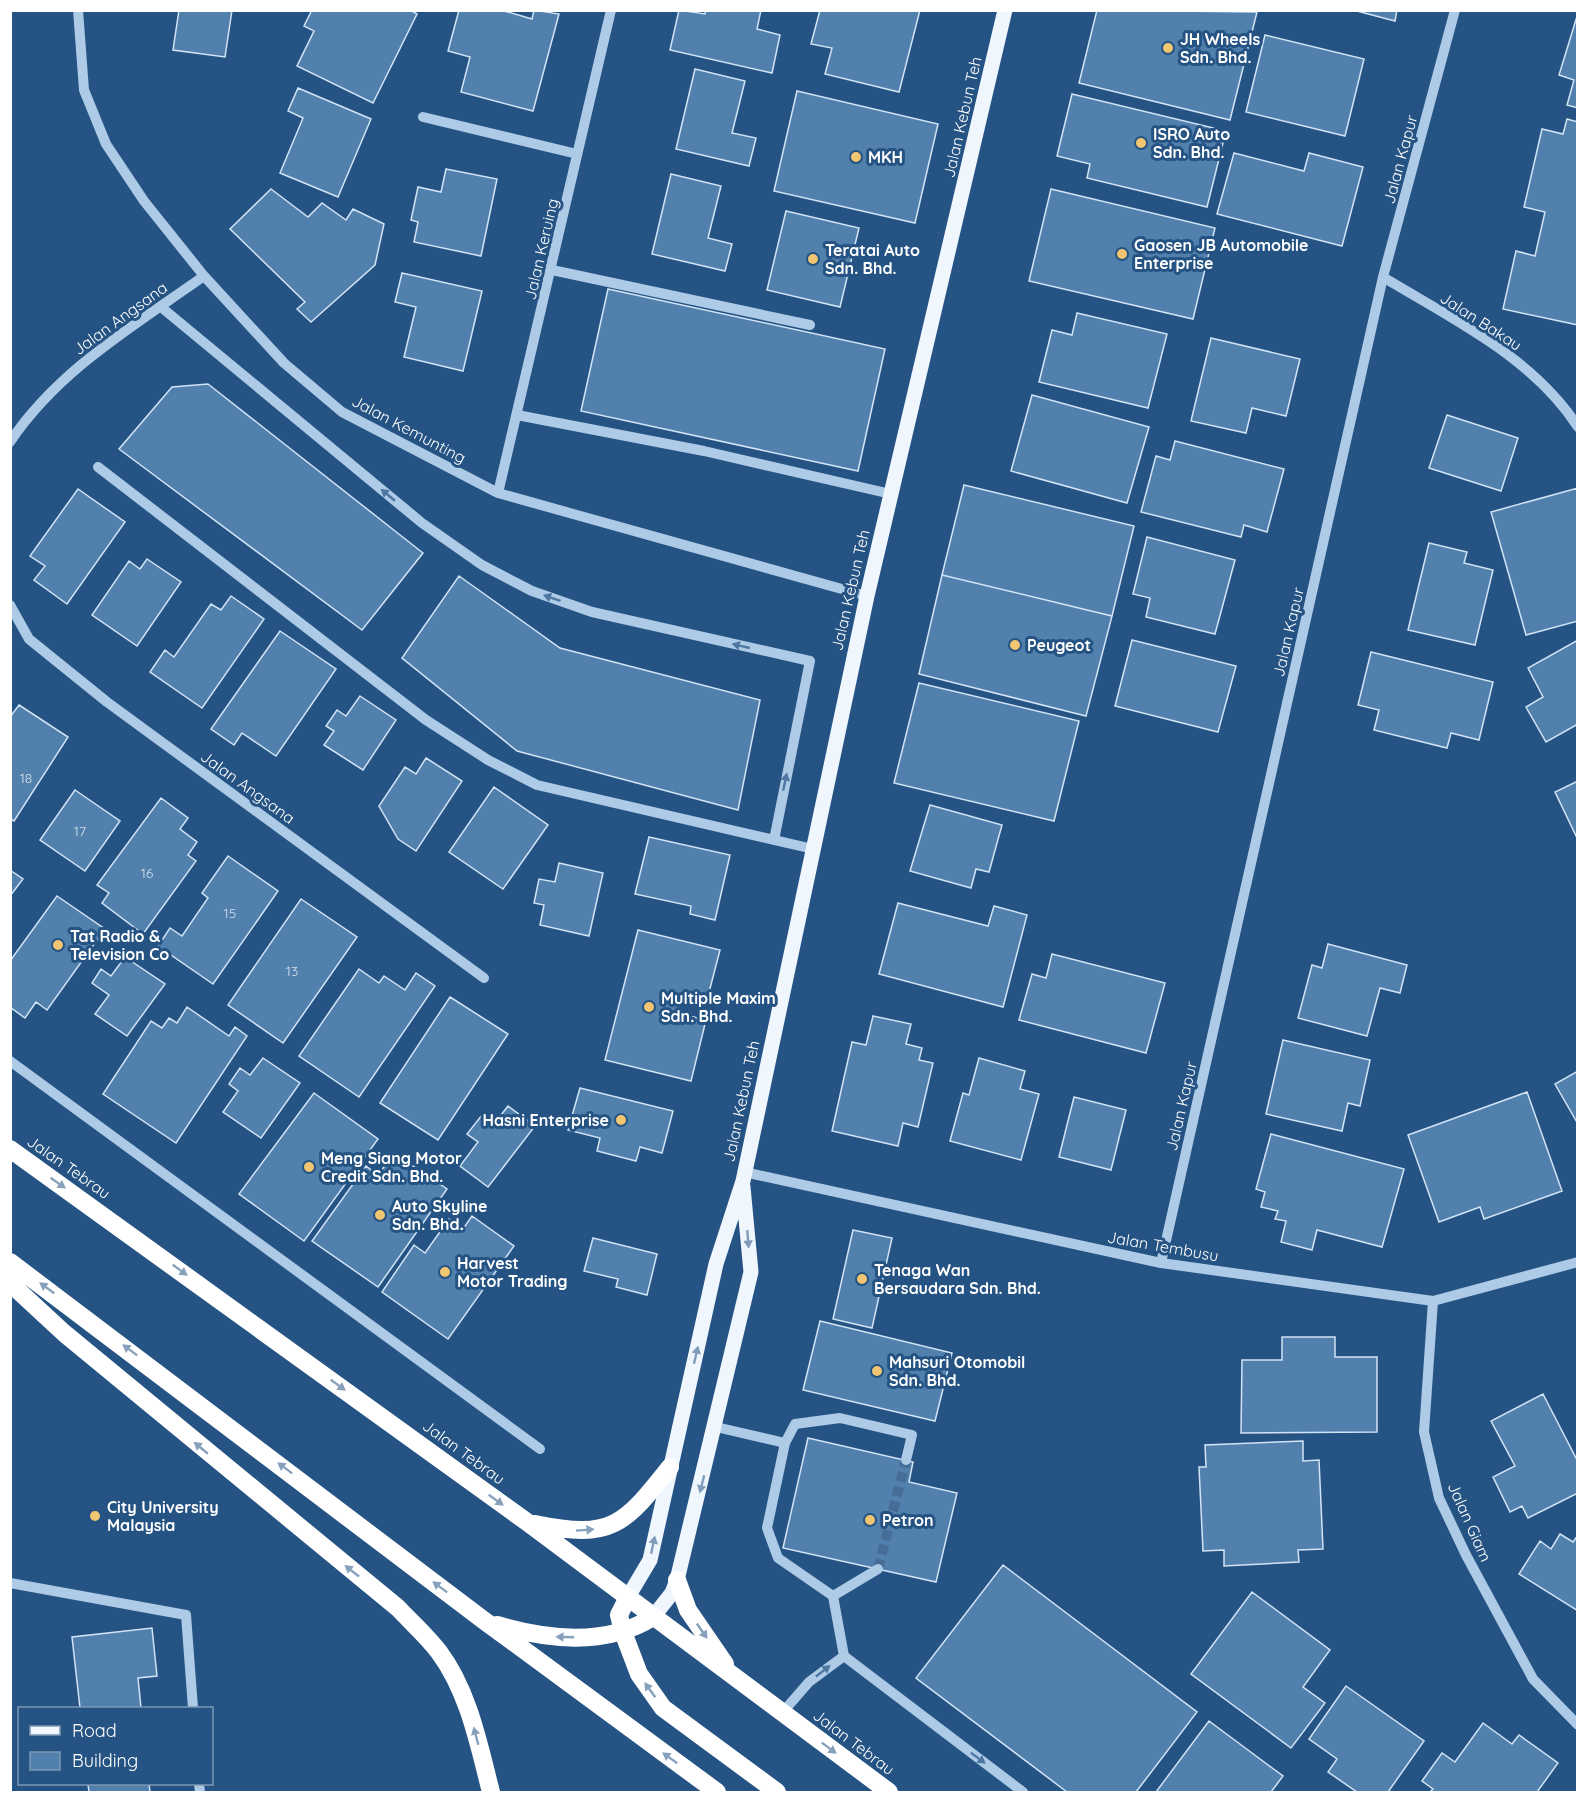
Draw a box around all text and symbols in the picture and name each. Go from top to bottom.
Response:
place label: JH Wheels Sdn. Bhd. [1180,29,1260,67]
marker: JH Wheels Sdn. Bhd. [1161,41,1175,55]
street label: Jalan Kebun Teh [938,55,986,179]
street label: Jalan Kapur [1379,112,1421,206]
place label: ISRO Auto Sdn. Bhd. [1153,124,1230,162]
marker: ISRO Auto Sdn. Bhd. [1134,136,1148,150]
place label: MKH [868,147,903,167]
marker: MKH [849,150,863,164]
street label: Jalan Keruing [520,196,562,302]
place label: Gaosen JB Automobile Enterprise [1134,235,1308,273]
place label: Teratai Auto Sdn. Bhd. [825,240,920,278]
marker: Gaosen JB Automobile Enterprise [1115,247,1129,261]
marker: Teratai Auto Sdn. Bhd. [806,252,820,266]
street label: Jalan Angsana [69,277,171,359]
street label: Jalan Bakau [1437,287,1525,355]
street label: Jalan Kemunting [349,391,469,467]
one-way arrow [381,489,396,502]
street label: Jalan Kebun Teh [826,528,874,652]
street label: Jalan Kapur [1268,585,1308,679]
one-way arrow [543,593,561,603]
place label: Peugeot [1027,635,1091,655]
marker: Peugeot [1008,638,1022,652]
one-way arrow [732,640,750,650]
street label: Jalan Angsana [197,746,299,828]
house number: 18 [20,769,32,787]
one-way arrow [781,773,790,792]
house number: 17 [74,822,86,840]
house number: 16 [141,864,154,882]
house number: 15 [224,904,236,922]
place label: Tat Radio & Television Co [70,926,169,964]
marker: Tat Radio & Television Co [51,938,65,952]
house number: 13 [286,962,298,980]
place label: Multiple Maxim Sdn. Bhd. [661,988,776,1026]
marker: Multiple Maxim Sdn. Bhd. [642,1000,656,1014]
street label: Jalan Kebun Teh [718,1038,764,1164]
street label: Jalan Kapur [1161,1059,1201,1153]
place label: Hasni Enterprise [482,1110,609,1130]
marker: Hasni Enterprise [614,1113,628,1127]
street label: Jalan Tebrau [24,1131,114,1203]
place label: Meng Siang Motor Credit Sdn. Bhd. [321,1148,462,1186]
marker: Meng Siang Motor Credit Sdn. Bhd. [302,1160,316,1174]
one-way arrow [50,1177,66,1189]
place label: Auto Skyline Sdn. Bhd. [392,1196,488,1234]
marker: Auto Skyline Sdn. Bhd. [373,1208,387,1222]
street label: Jalan Tembusu [1106,1226,1220,1266]
one-way arrow [743,1230,753,1249]
place label: Harvest Motor Trading [457,1253,567,1291]
place label: Tenaga Wan Bersaudara Sdn. Bhd. [874,1260,1041,1298]
one-way arrow [173,1264,188,1276]
marker: Harvest Motor Trading [438,1265,452,1279]
marker: Tenaga Wan Bersaudara Sdn. Bhd. [855,1272,869,1286]
one-way arrow [39,1283,54,1295]
one-way arrow [122,1345,137,1357]
one-way arrow [692,1345,701,1364]
place label: Mahsuri Otomobil Sdn. Bhd. [889,1352,1025,1390]
marker: Mahsuri Otomobil Sdn. Bhd. [870,1364,884,1378]
one-way arrow [329,1379,345,1391]
street label: Jalan Tebrau [419,1415,509,1489]
one-way arrow [193,1441,209,1454]
one-way arrow [277,1463,292,1475]
one-way arrow [697,1475,706,1493]
street label: Jalan Giam [1444,1479,1496,1565]
one-way arrow [488,1493,503,1505]
place label: City University Malaysia [107,1497,219,1535]
marker: City University Malaysia [88,1509,102,1523]
place label: Petron [882,1510,934,1530]
marker: Petron [863,1513,877,1527]
one-way arrow [575,1525,594,1535]
one-way arrow [649,1536,659,1554]
one-way arrow [344,1566,359,1578]
one-way arrow [432,1581,447,1593]
one-way arrow [696,1622,708,1638]
one-way arrow [555,1632,574,1642]
one-way arrow [815,1664,831,1677]
one-way arrow [645,1683,657,1698]
street label: Jalan Tebrau [809,1705,899,1779]
legend [18,1707,213,1785]
text: Road [72,1719,117,1742]
one-way arrow [471,1727,480,1745]
one-way arrow [821,1741,837,1754]
text: Building [72,1749,138,1772]
one-way arrow [663,1752,679,1764]
one-way arrow [971,1752,986,1764]

